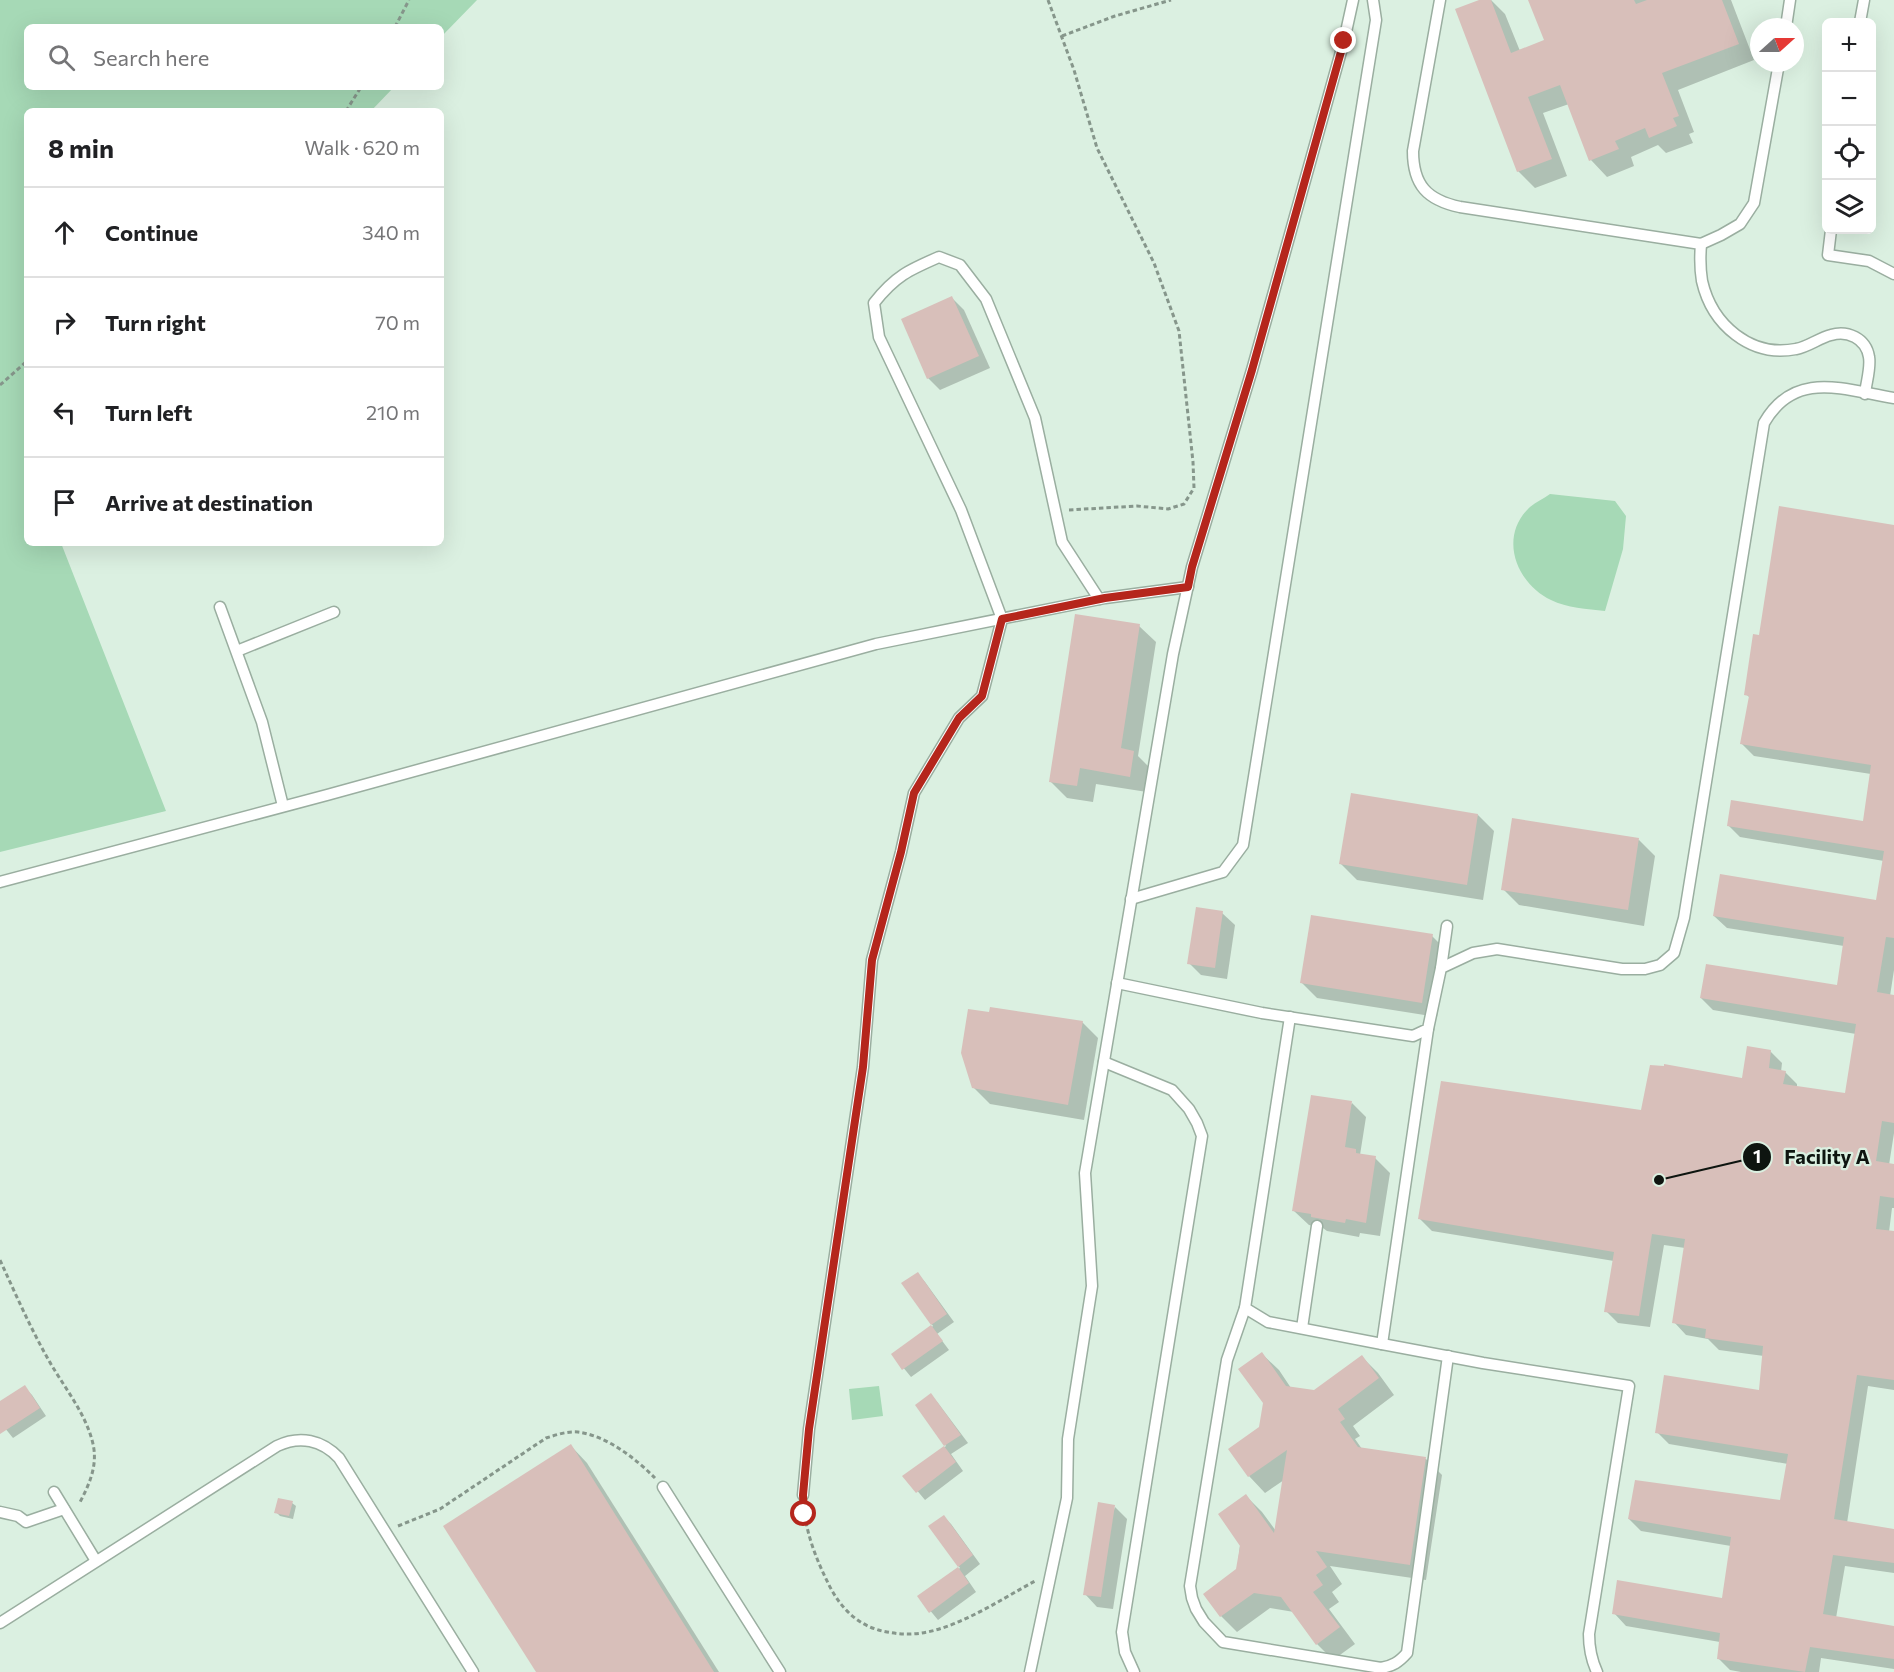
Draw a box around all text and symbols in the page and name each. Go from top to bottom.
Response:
north arrow [1750,18,1804,72]
map controls [1822,18,1876,234]
button: + [1822,18,1876,72]
search box [24,24,444,90]
route end [1330,27,1356,53]
icon: search [45,41,78,74]
text: Search here [93,44,209,71]
button: − [1822,72,1876,126]
button: locate [1822,126,1876,180]
text: 8 min [48,132,114,163]
text: Walk · 620 m [304,135,420,159]
button: layers [1822,180,1876,234]
icon: ahead [48,216,81,249]
text: Continue [105,219,198,246]
text: 340 m [362,220,420,244]
icon: right [48,306,81,339]
text: Turn right [105,309,206,336]
text: 70 m [375,310,420,334]
icon: left [48,396,81,429]
text: Turn left [105,399,192,426]
text: 210 m [366,400,420,424]
icon: arrive [48,486,81,519]
text: Arrive at destination [105,489,313,516]
callout: Facility A [1742,1138,1882,1176]
text: Facility A [1784,1144,1870,1168]
text: 1 [1753,1145,1761,1167]
route start [790,1500,816,1526]

